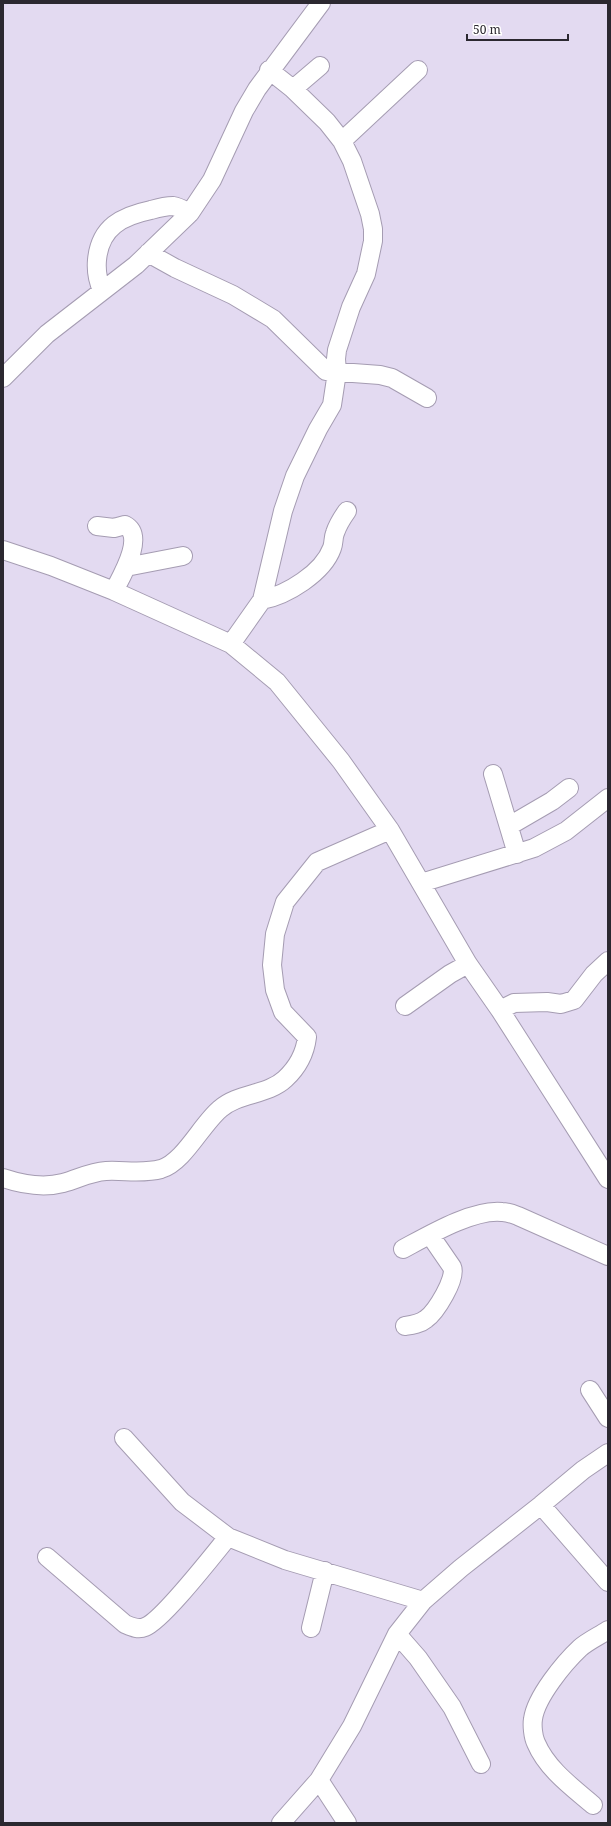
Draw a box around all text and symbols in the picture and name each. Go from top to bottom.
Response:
scale bar [467,16,568,42]
text: 50 m [473,21,501,38]

